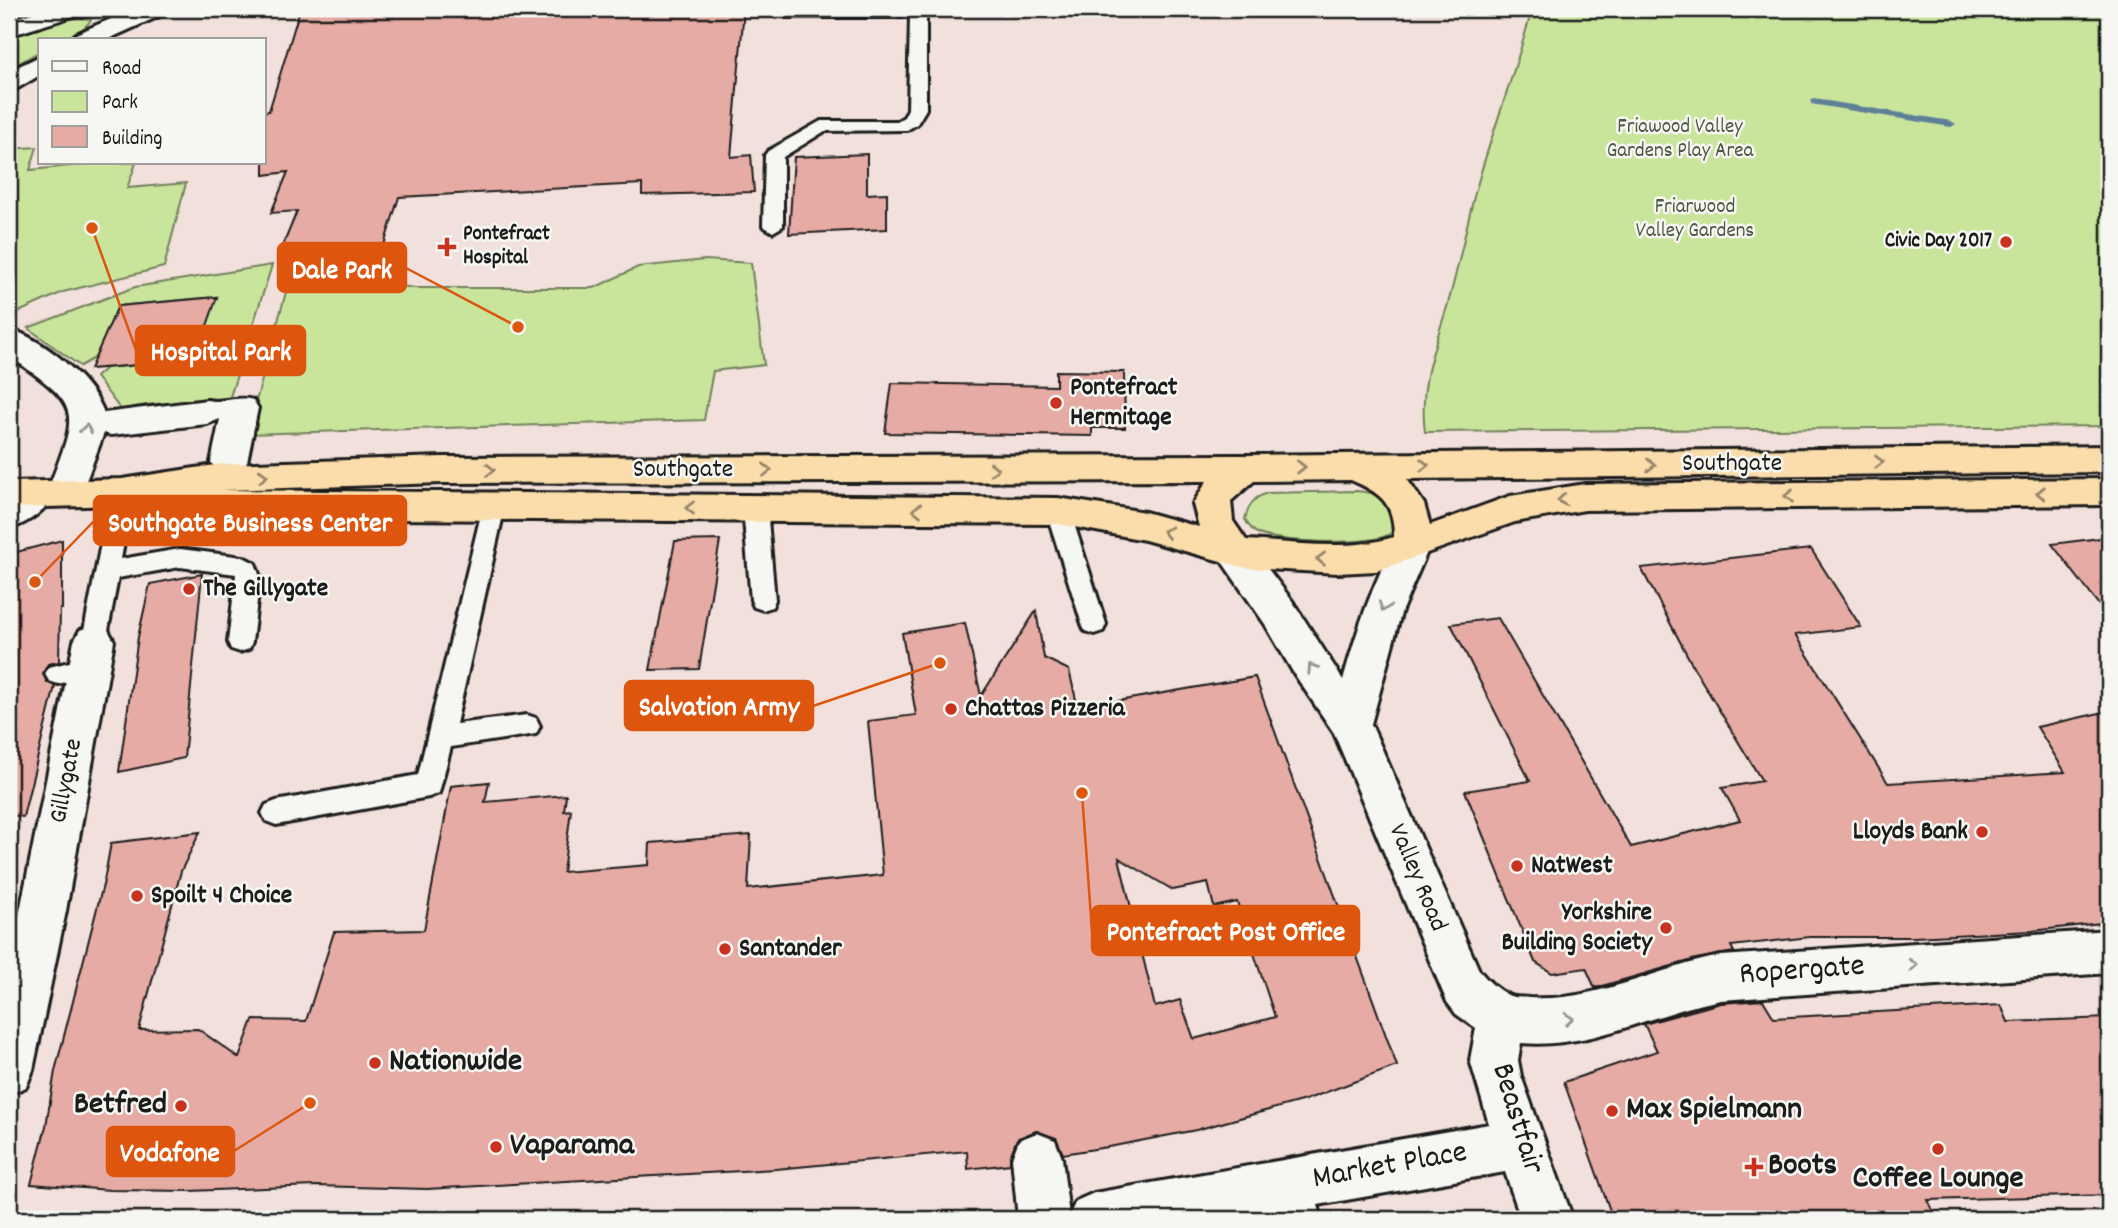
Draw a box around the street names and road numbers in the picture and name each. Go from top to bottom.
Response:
street label: Southgate [1682,446,1782,483]
street label: Southgate [633,452,733,489]
street label: Gillygate [41,736,93,826]
street label: Valley Road [1378,818,1456,938]
street label: Ropergate [1738,945,1866,999]
street label: Beastfair [1477,1058,1555,1180]
street label: Market Place [1309,1131,1471,1203]

